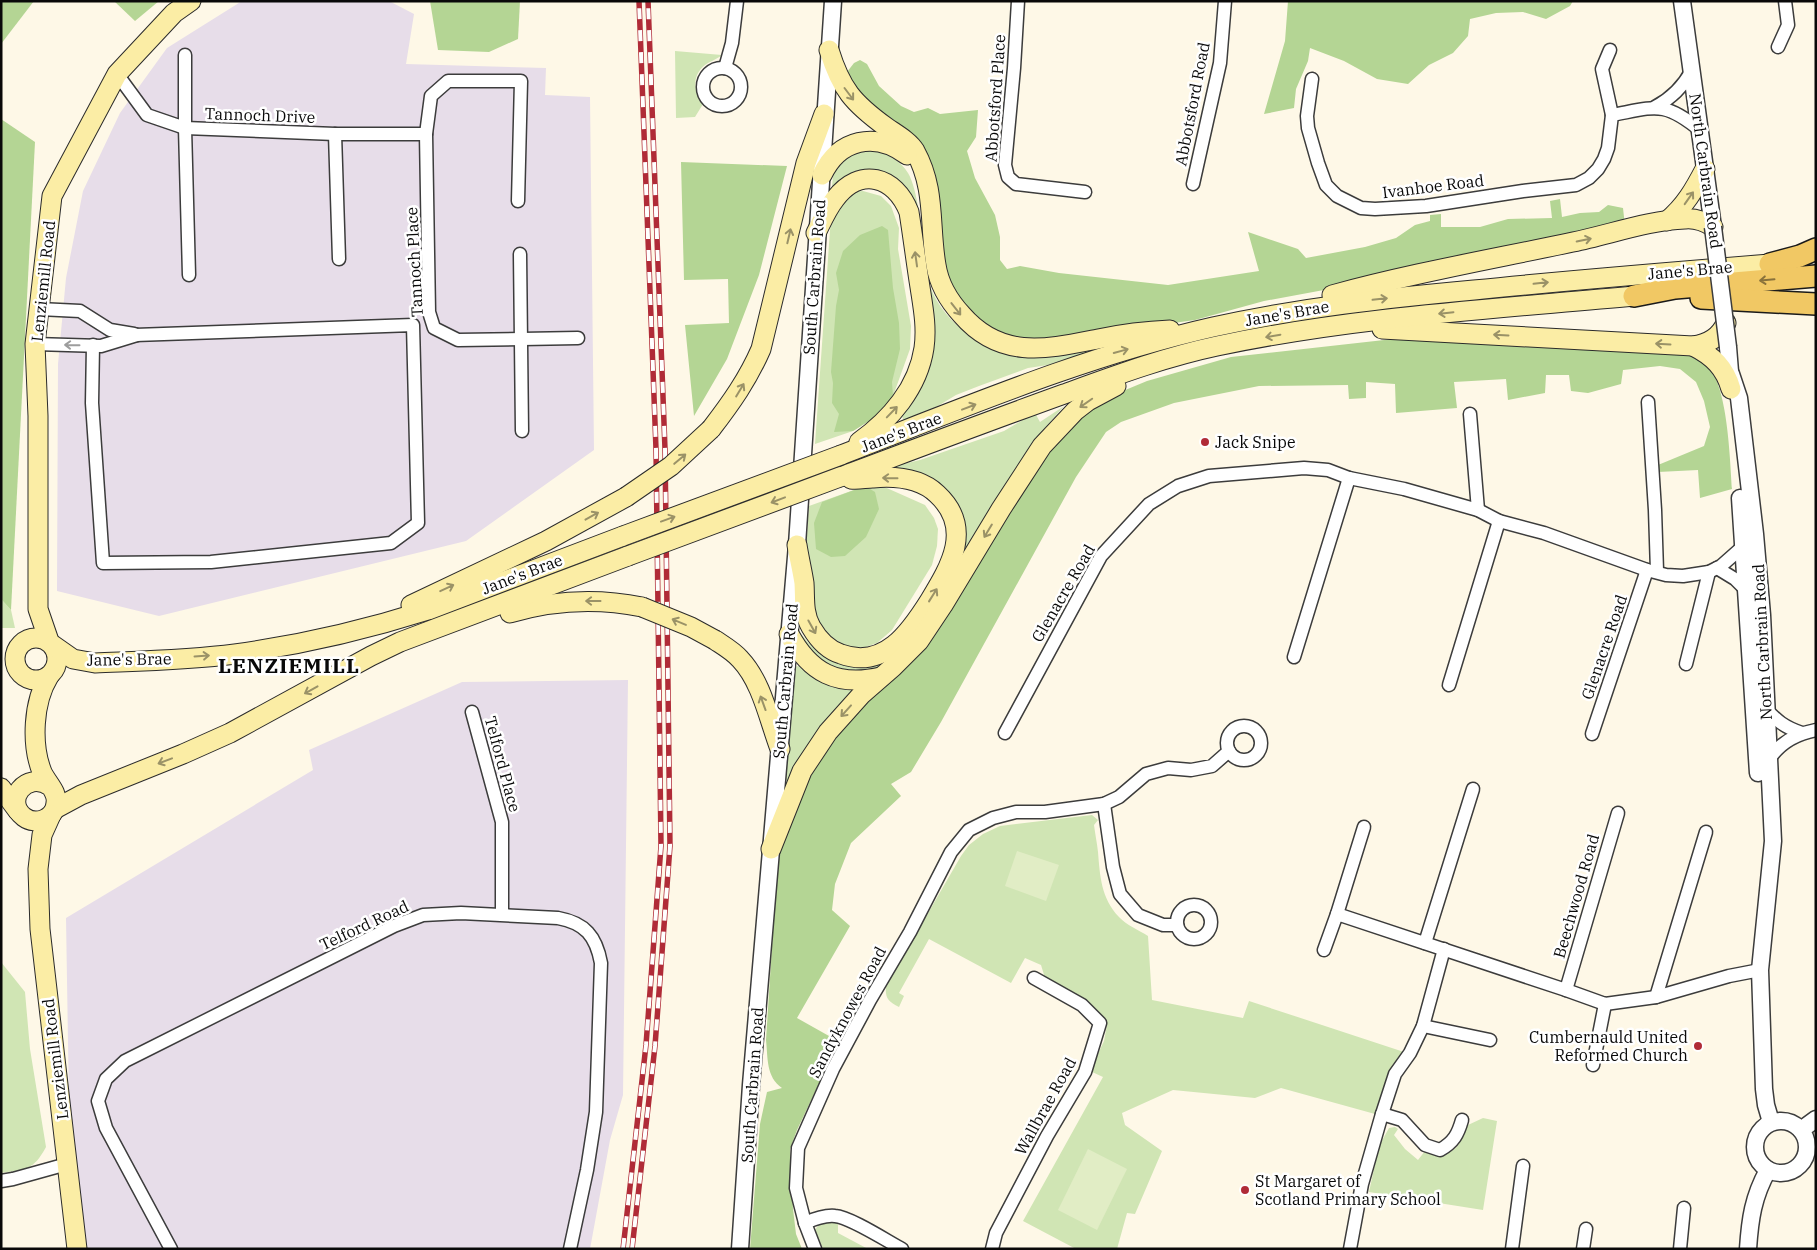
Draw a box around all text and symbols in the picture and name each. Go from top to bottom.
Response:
street label: Abbotsford Place [981,34,1009,162]
street label: Abbotsford Road [1170,40,1214,168]
one-way arrow [844,87,854,101]
street label: North Carbrain Road [1685,92,1727,250]
street label: Tannoch Drive [204,103,316,127]
street label: Ivanhoe Road [1381,170,1485,202]
one-way arrow [1684,191,1694,205]
street label: South Carbrain Road [799,198,829,356]
street label: Tannoch Place [401,206,427,318]
street label: Lenziemill Road [27,219,59,343]
one-way arrow [785,228,794,244]
one-way arrow [1576,235,1592,244]
one-way arrow [911,252,921,268]
street label: Jane's Brae [1647,256,1733,284]
one-way arrow [1760,275,1776,285]
one-way arrow [1533,278,1549,288]
one-way arrow [1371,294,1387,304]
street label: Jane's Brae [1243,296,1331,330]
one-way arrow [951,302,962,315]
one-way arrow [1438,308,1454,318]
one-way arrow [1265,331,1281,341]
one-way arrow [1493,331,1509,340]
one-way arrow [64,340,80,349]
one-way arrow [1655,340,1671,349]
one-way arrow [1113,346,1129,355]
one-way arrow [736,383,746,397]
one-way arrow [1079,398,1093,408]
one-way arrow [961,401,976,410]
one-way arrow [886,406,898,419]
street label: Jane's Brae [858,407,944,457]
place label: Jack Snipe [1215,432,1296,452]
marker: Jack Snipe [1199,436,1211,448]
one-way arrow [673,453,686,464]
one-way arrow [883,473,899,482]
one-way arrow [771,496,786,505]
one-way arrow [585,511,600,521]
one-way arrow [660,514,676,523]
one-way arrow [982,523,992,537]
street label: Glenacre Road [1027,540,1099,645]
street label: Jane's Brae [479,549,565,599]
street label: North Carbrain Road [1748,563,1776,721]
one-way arrow [439,582,454,592]
one-way arrow [928,588,938,602]
street label: Glenacre Road [1577,592,1631,702]
one-way arrow [586,596,602,606]
street label: South Carbrain Road [768,602,802,760]
one-way arrow [672,617,687,626]
one-way arrow [807,619,817,634]
street label: Jane's Brae [86,648,172,670]
district label: LENZIEMILL [218,651,360,679]
one-way arrow [194,652,210,661]
one-way arrow [304,685,319,695]
one-way arrow [758,696,767,711]
one-way arrow [841,705,852,718]
street label: Telford Place [481,714,525,814]
one-way arrow [158,757,173,766]
street label: Beechwood Road [1549,831,1603,960]
street label: Telford Road [316,896,412,954]
street label: Sandyknowes Road [804,943,890,1081]
street label: Lenziemill Road [38,997,72,1121]
street label: South Carbrain Road [737,1006,767,1164]
place label: Cumbernauld United Reformed Church [1529,1027,1688,1065]
marker: Cumbernauld United Reformed Church [1692,1040,1704,1052]
street label: Wallbrae Road [1010,1053,1080,1158]
place label: St Margaret of Scotland Primary School [1255,1171,1441,1209]
marker: St Margaret of Scotland Primary School [1239,1184,1251,1196]

